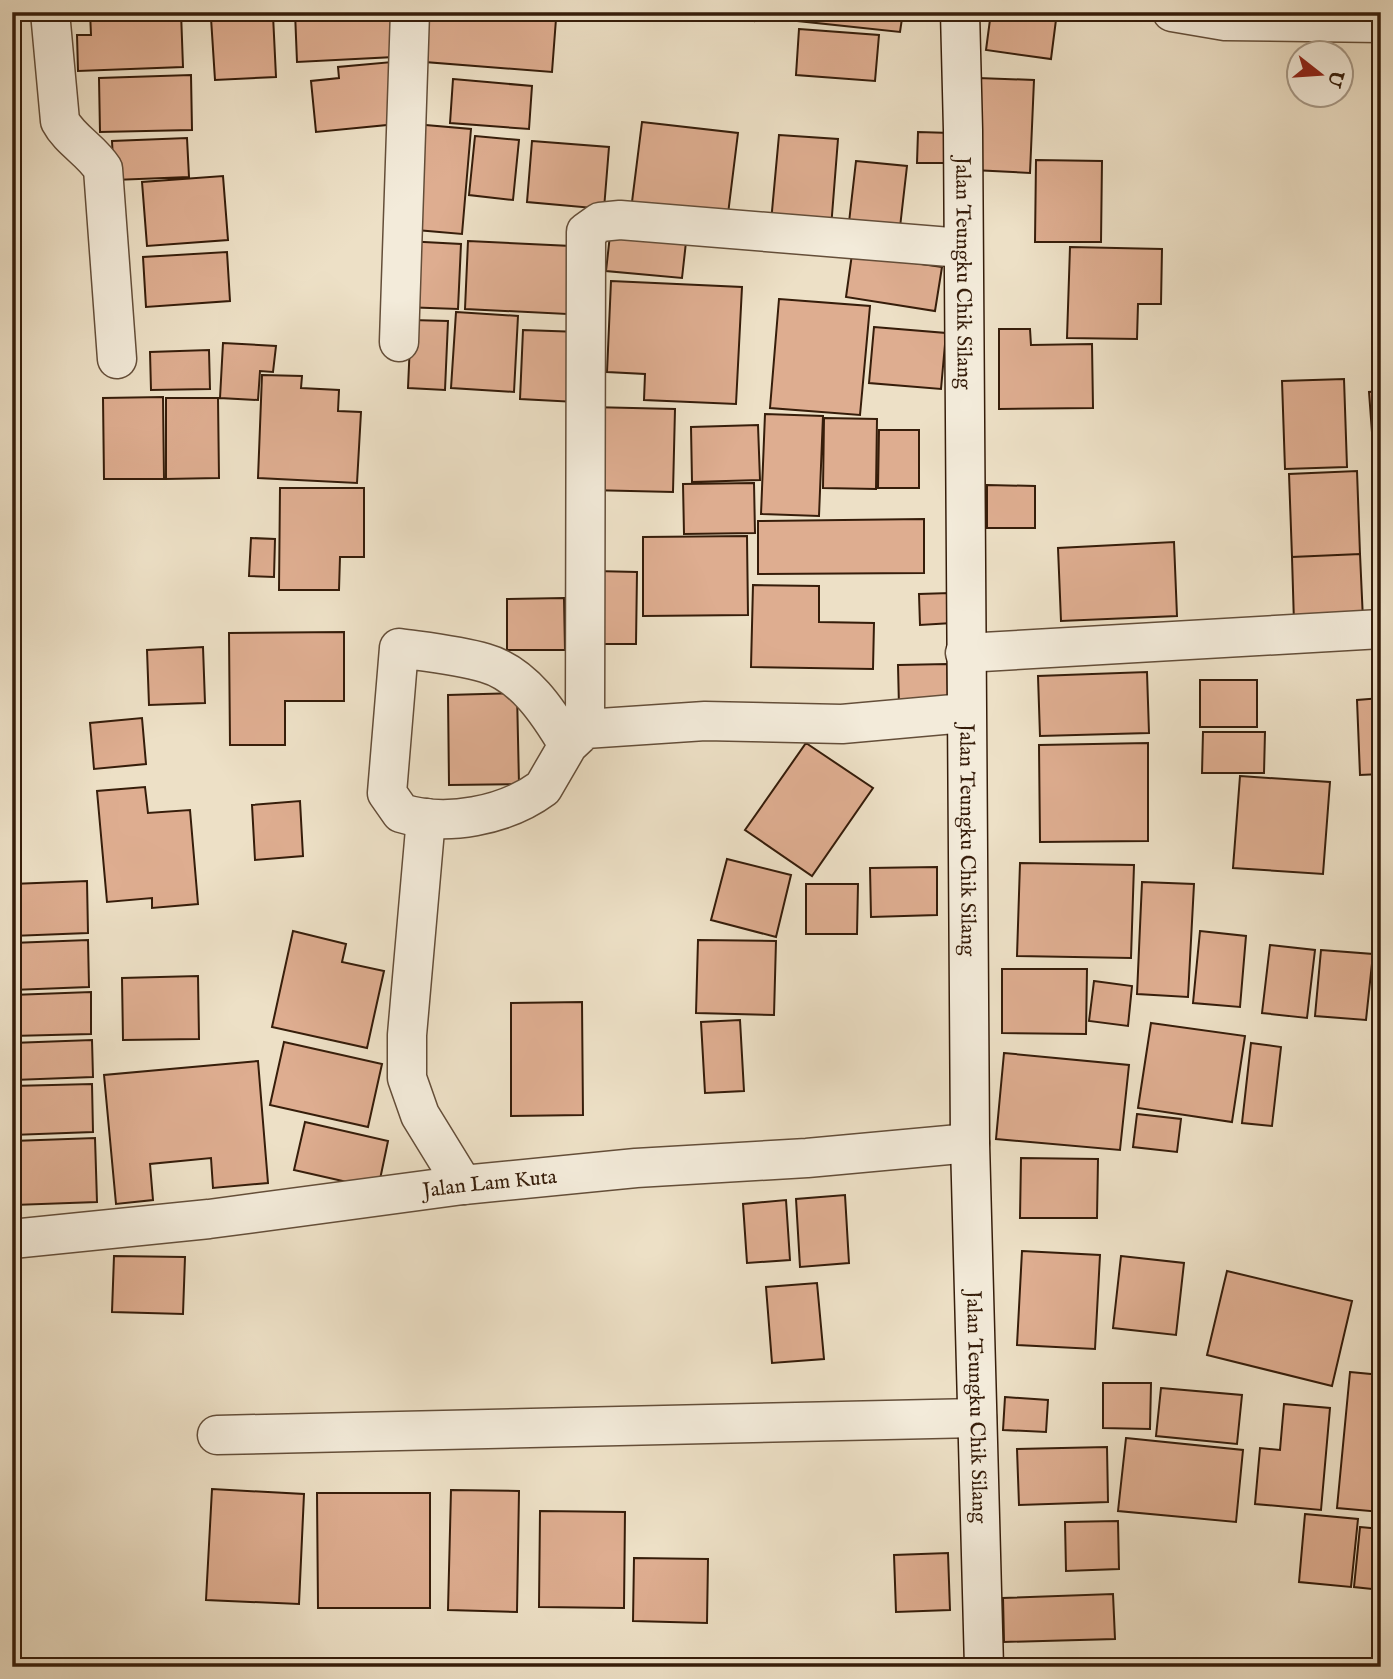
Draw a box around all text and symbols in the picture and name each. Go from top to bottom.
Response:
north arrow [1284,38,1354,108]
text: U [1320,66,1348,90]
street label: Jalan Teungku Chik Silang [948,155,977,390]
street label: Jalan Teungku Chik Silang [952,722,981,957]
street label: Jalan Lam Kuta [419,1164,559,1206]
street label: Jalan Teungku Chik Silang [959,1288,992,1524]

